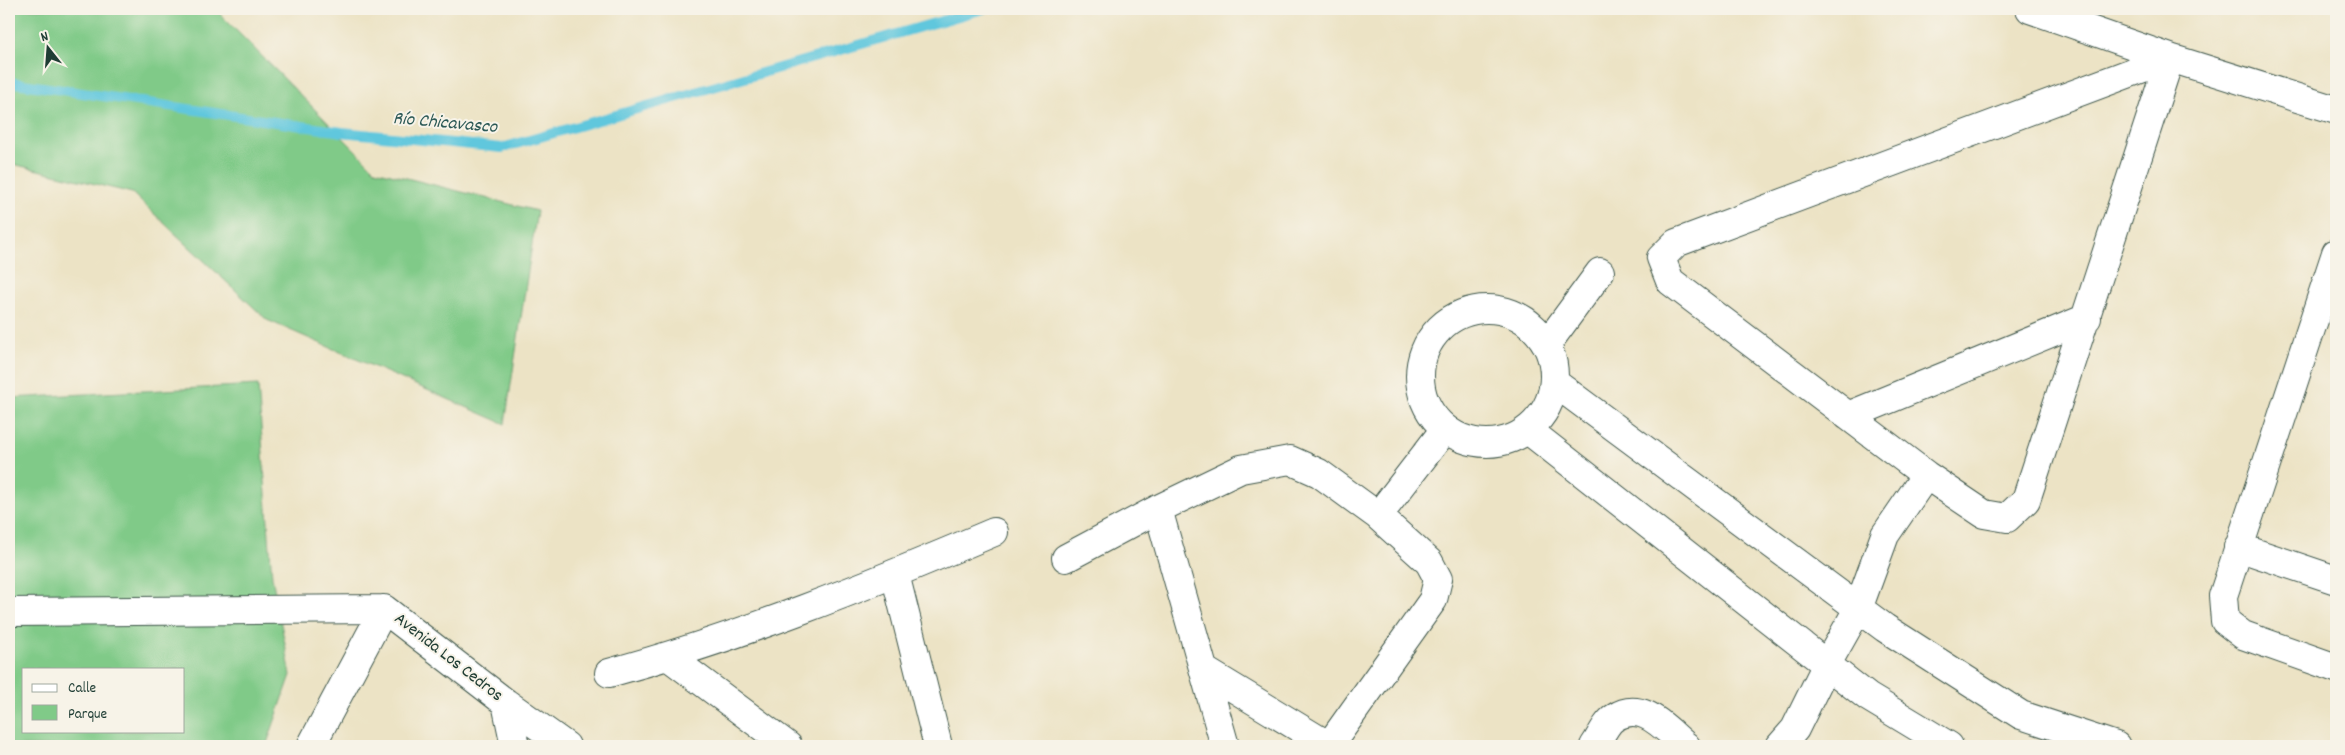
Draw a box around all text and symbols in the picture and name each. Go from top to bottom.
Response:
north arrow [22,22,72,72]
text: N [39,27,51,48]
water label: Río Chicavasco [392,106,500,142]
street label: Avenida Los Cedros [388,607,508,709]
legend [22,668,185,732]
text: Calle [68,678,97,700]
text: Parque [68,704,108,726]

